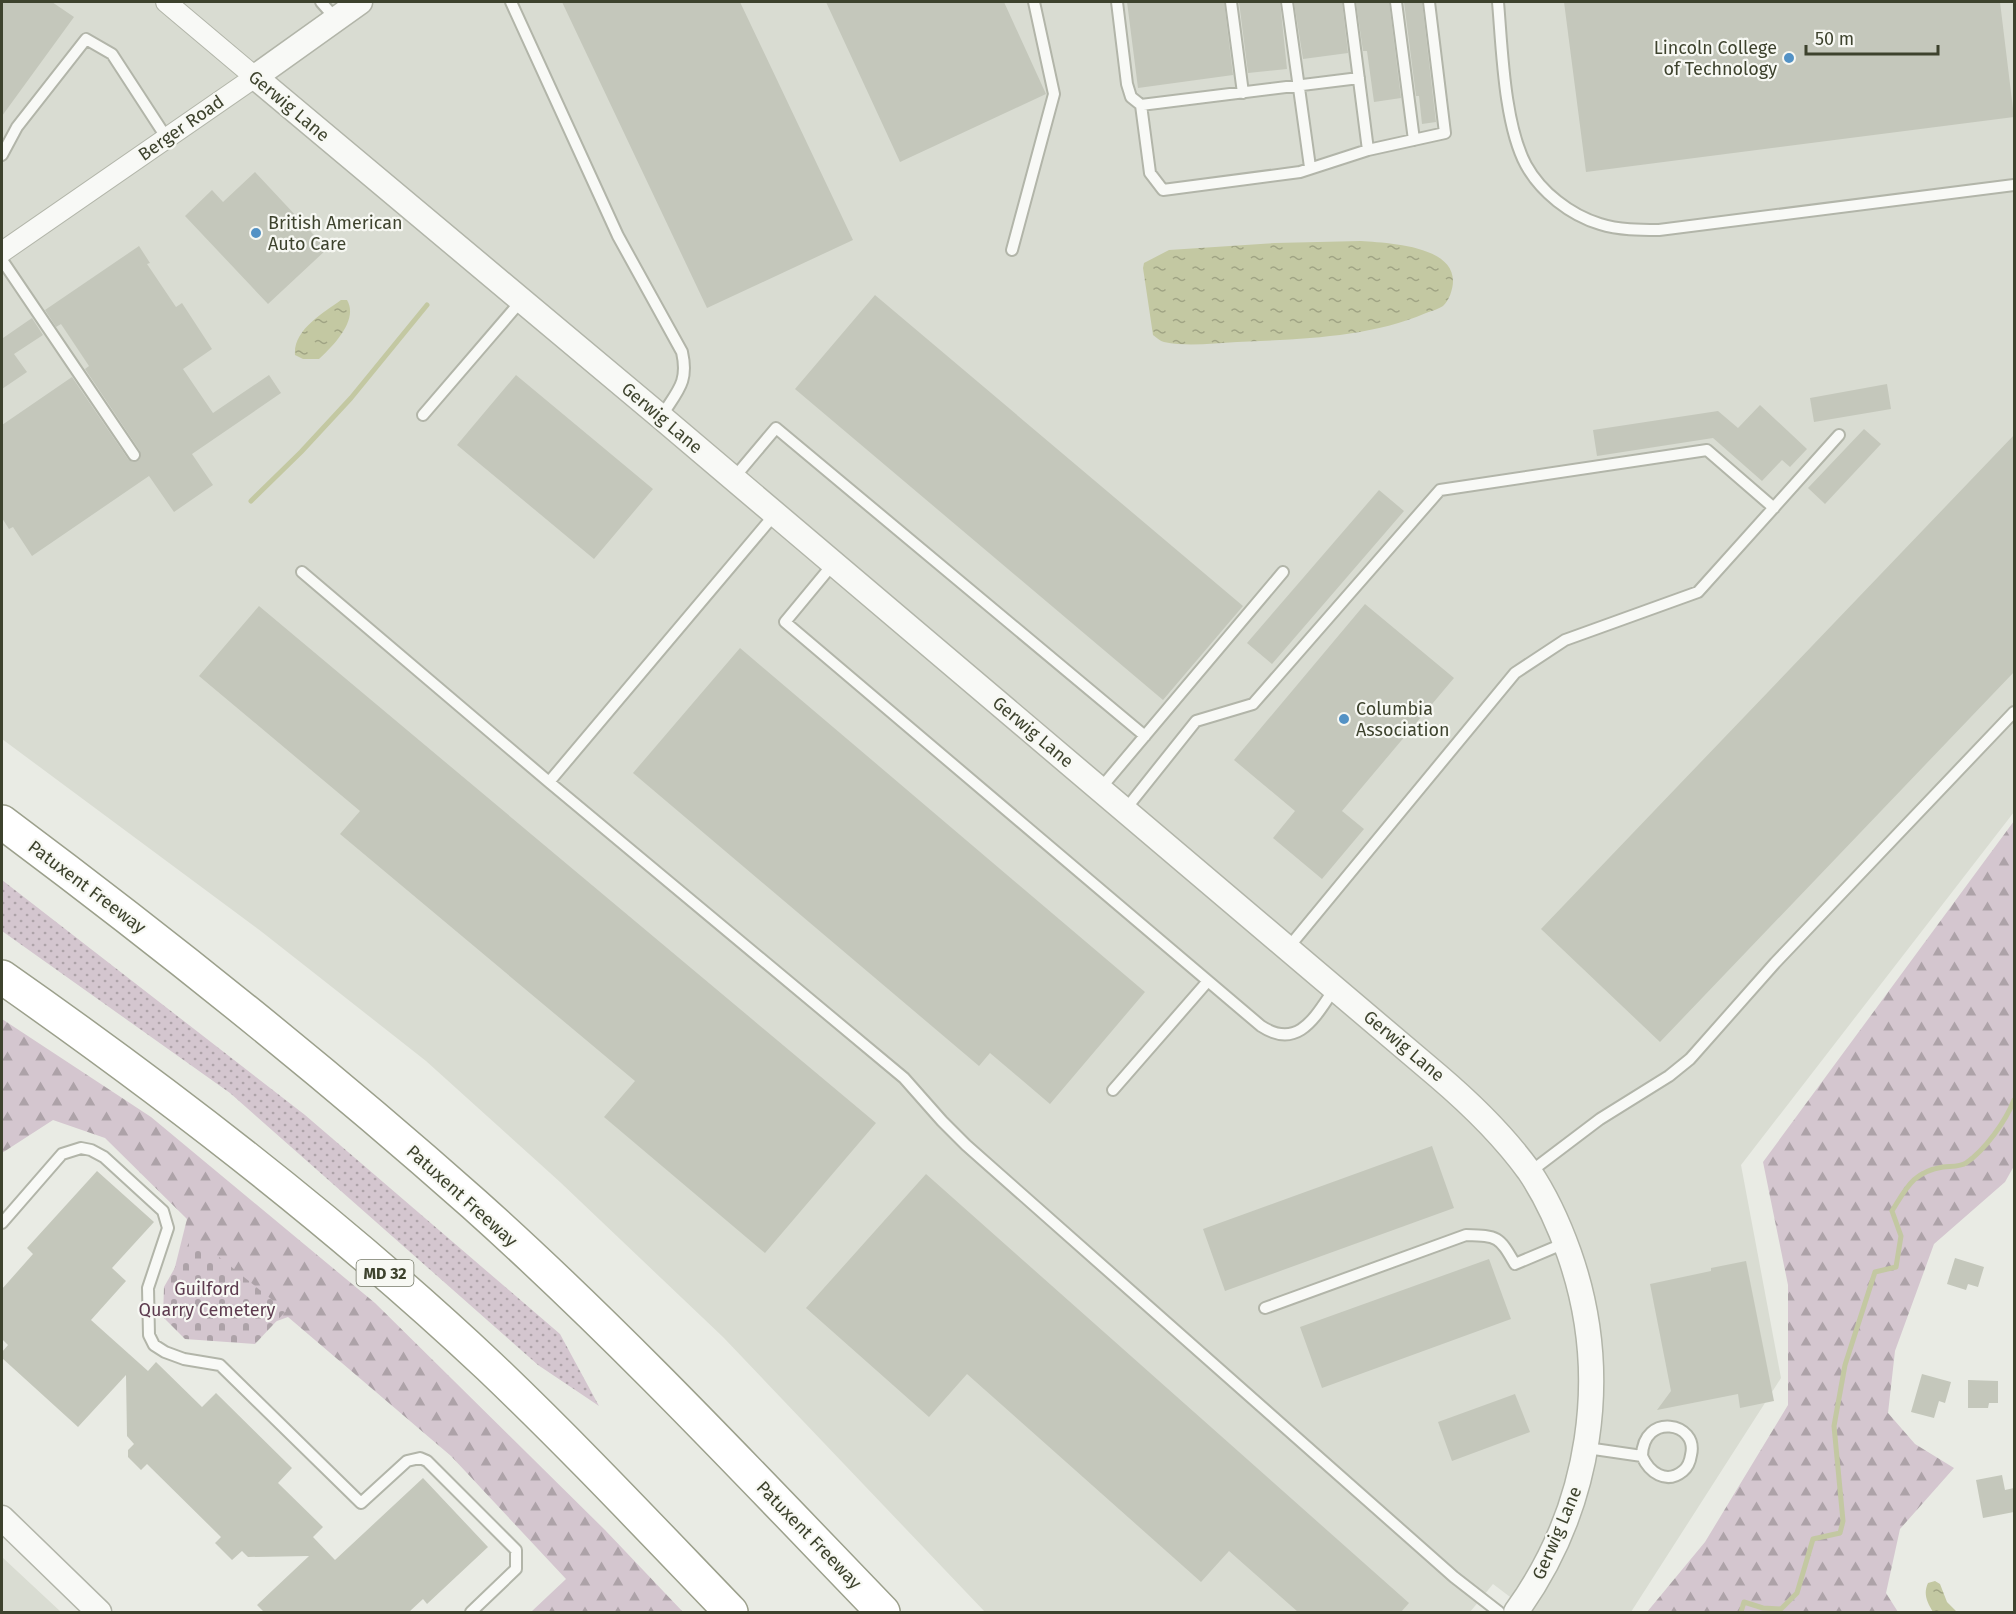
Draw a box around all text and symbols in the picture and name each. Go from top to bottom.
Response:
scale bar [1806,18,1938,56]
text: 50 m [1815,28,1854,50]
place label: Lincoln College of Technology [1654,37,1777,80]
marker: Lincoln College of Technology [1782,51,1796,65]
street label: Gerwig Lane [244,66,334,146]
street label: Berger Road [134,90,228,166]
place label: British American Auto Care [268,212,403,255]
marker: British American Auto Care [249,226,263,240]
street label: Gerwig Lane [617,378,707,458]
street label: Gerwig Lane [988,692,1078,772]
place label: Columbia Association [1356,698,1450,741]
marker: Columbia Association [1337,712,1351,726]
street label: Patuxent Freeway [24,836,150,939]
street label: Gerwig Lane [1359,1006,1449,1086]
street label: Patuxent Freeway [402,1140,522,1252]
road number: MD 32 [356,1260,414,1286]
park label: Guilford Quarry Cemetery [139,1278,276,1321]
street label: Patuxent Freeway [752,1476,866,1594]
street label: Gerwig Lane [1527,1483,1587,1583]

